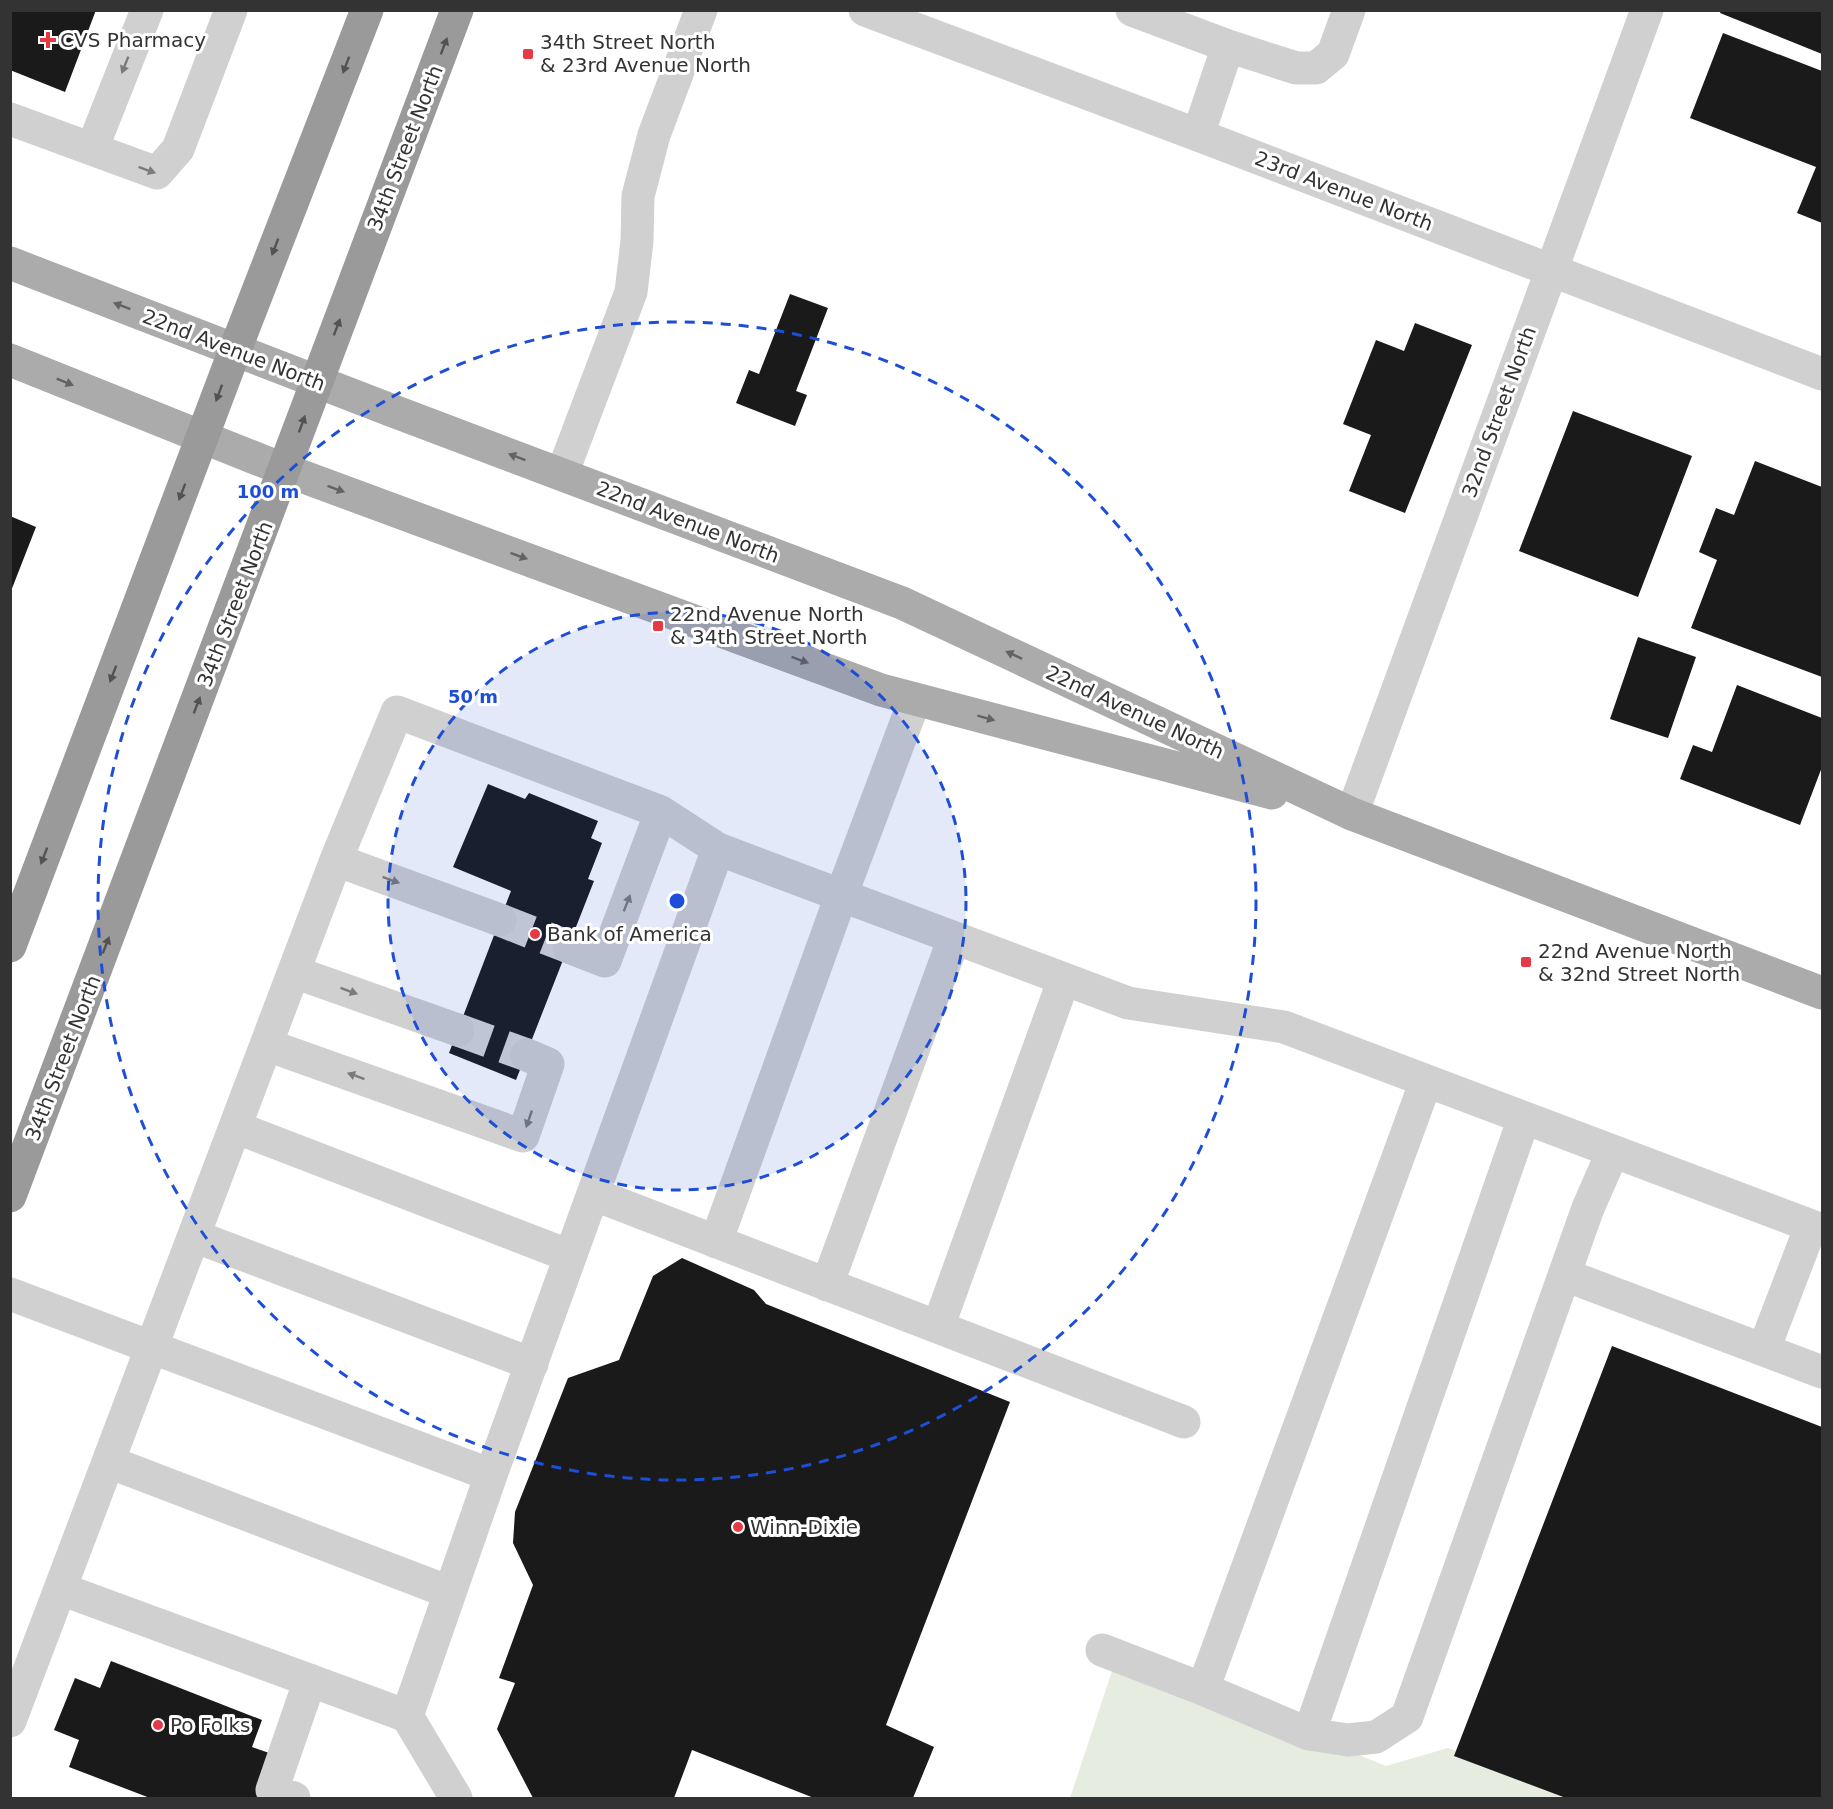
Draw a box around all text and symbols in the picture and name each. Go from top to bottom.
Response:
place label: CVS Pharmacy [60,28,206,52]
place label: 34th Street North & 23rd Avenue North [540,30,751,77]
marker: CVS Pharmacy [41,33,55,47]
one-way arrow [439,37,449,55]
marker: 34th Street North & 23rd Avenue North [521,47,535,61]
one-way arrow [120,56,130,74]
one-way arrow [341,56,350,74]
street label: 34th Street North [362,62,448,234]
street label: 23rd Avenue North [1251,146,1437,236]
one-way arrow [138,165,156,175]
one-way arrow [270,238,279,256]
one-way arrow [112,301,130,311]
street label: 22nd Avenue North [139,304,329,396]
one-way arrow [333,318,343,336]
street label: 32nd Street North [1457,323,1541,501]
one-way arrow [56,378,74,387]
one-way arrow [214,384,224,402]
one-way arrow [297,415,307,433]
one-way arrow [508,452,526,462]
street label: 22nd Avenue North [593,476,783,568]
text: 100 m [237,481,299,502]
one-way arrow [177,483,187,501]
one-way arrow [327,484,345,494]
street label: 34th Street North [192,518,278,690]
one-way arrow [510,552,528,562]
place label: 22nd Avenue North & 34th Street North [670,602,867,649]
marker: 22nd Avenue North & 34th Street North [651,619,665,633]
one-way arrow [1005,651,1022,660]
one-way arrow [792,656,810,666]
street label: 22nd Avenue North [1042,660,1228,764]
one-way arrow [108,665,118,683]
text: 50 m [448,686,498,707]
one-way arrow [192,696,202,714]
one-way arrow [978,714,996,723]
one-way arrow [39,848,49,866]
one-way arrow [383,876,401,886]
centre of rings [667,891,687,911]
one-way arrow [622,894,632,912]
place label: Bank of America [547,922,712,946]
marker: Bank of America [528,927,542,941]
one-way arrow [101,936,111,954]
place label: 22nd Avenue North & 32nd Street North [1538,939,1740,986]
marker: 22nd Avenue North & 32nd Street North [1519,955,1533,969]
street label: 34th Street North [20,972,106,1144]
one-way arrow [340,987,358,997]
one-way arrow [347,1071,365,1081]
one-way arrow [523,1110,533,1128]
place label: Winn-Dixie [750,1515,858,1539]
marker: Winn-Dixie [731,1520,745,1534]
place label: Po Folks [170,1713,251,1737]
marker: Po Folks [151,1718,165,1732]

